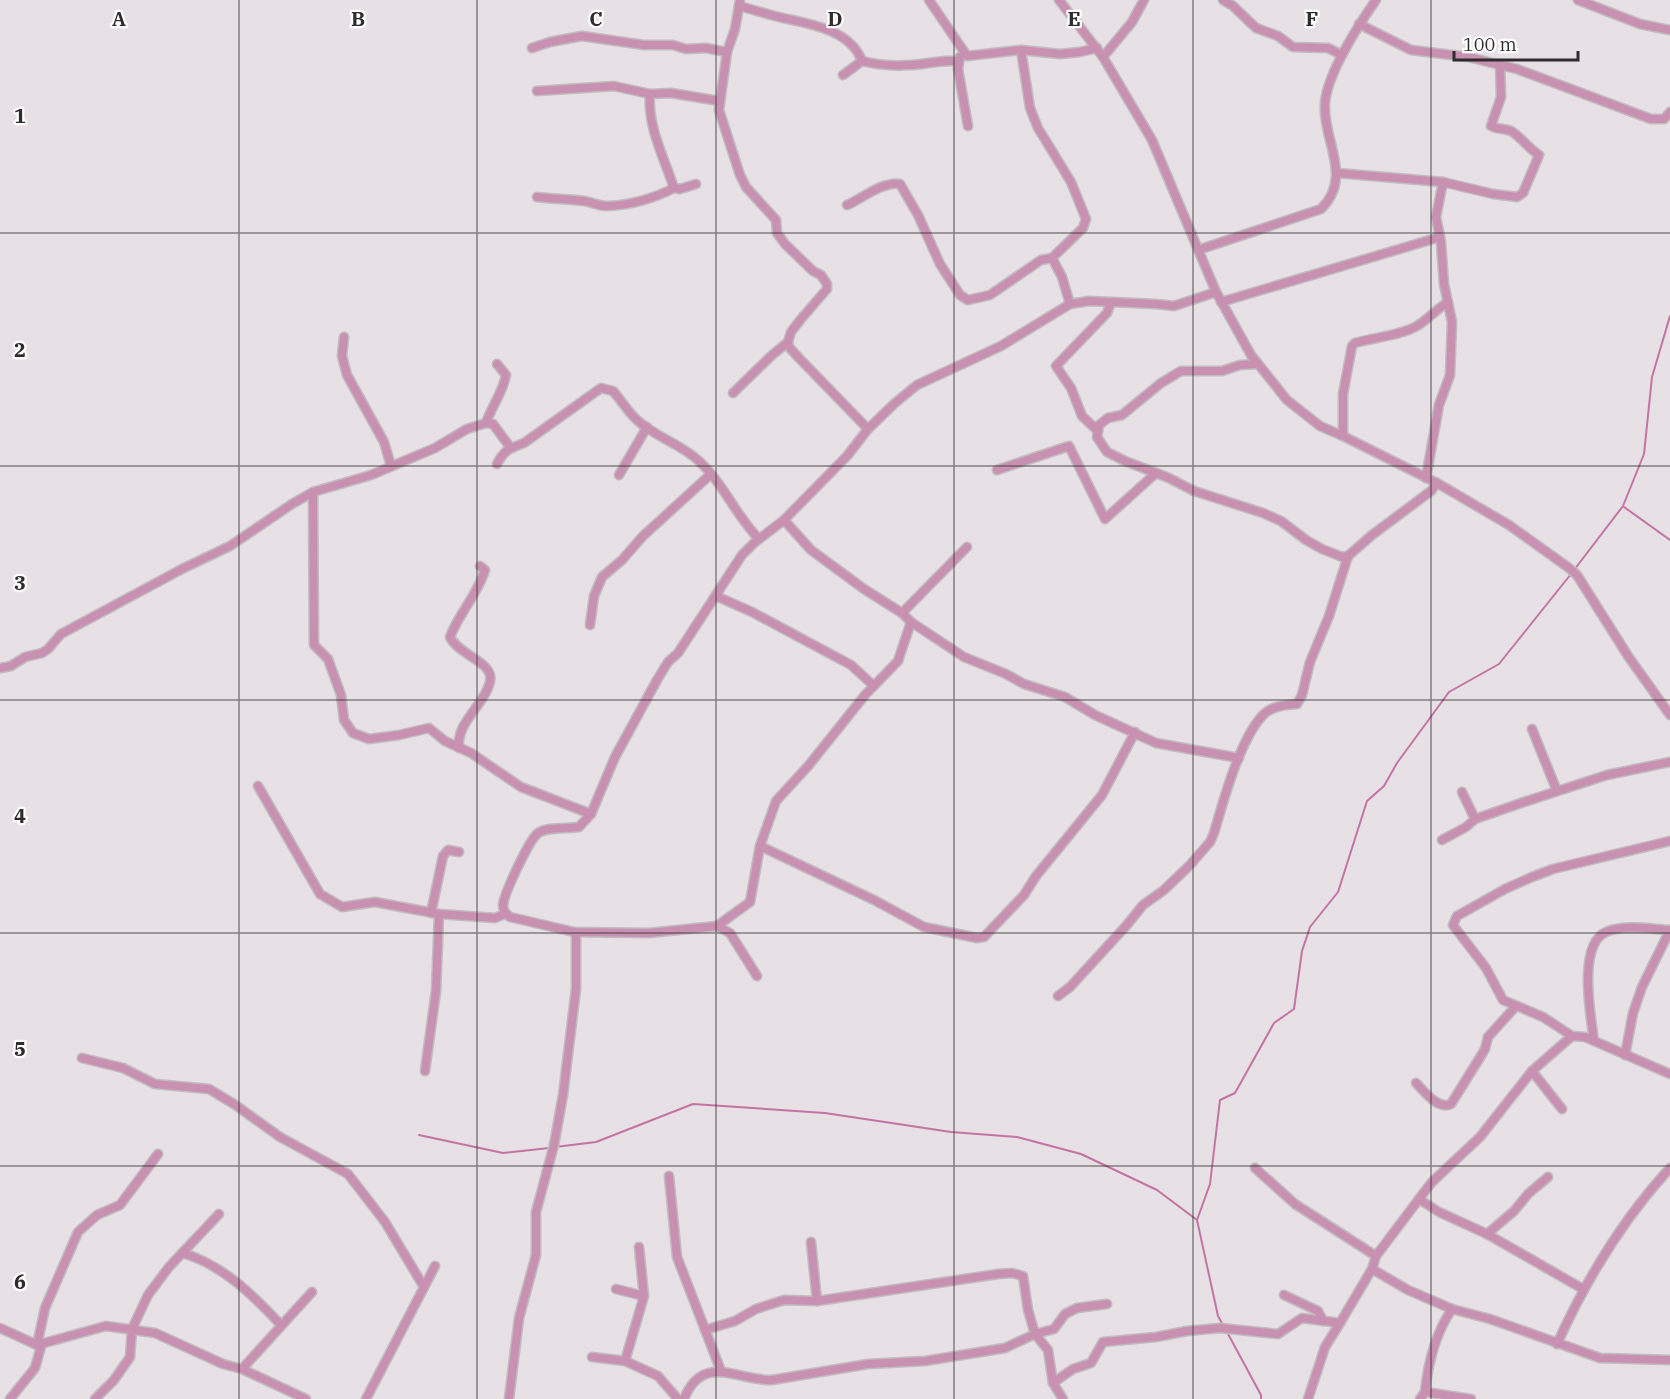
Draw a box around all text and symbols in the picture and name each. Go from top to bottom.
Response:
text: A [112,5,126,32]
text: B [351,5,365,32]
text: C [589,5,603,32]
text: D [827,5,843,32]
text: E [1067,5,1081,32]
text: F [1306,5,1318,32]
scale bar [1454,24,1578,62]
text: 100 m [1463,33,1517,56]
text: 1 [14,102,26,129]
text: 2 [14,336,26,363]
text: 3 [14,569,26,596]
text: 4 [14,802,26,829]
text: 5 [14,1035,26,1062]
text: 6 [14,1268,26,1295]

